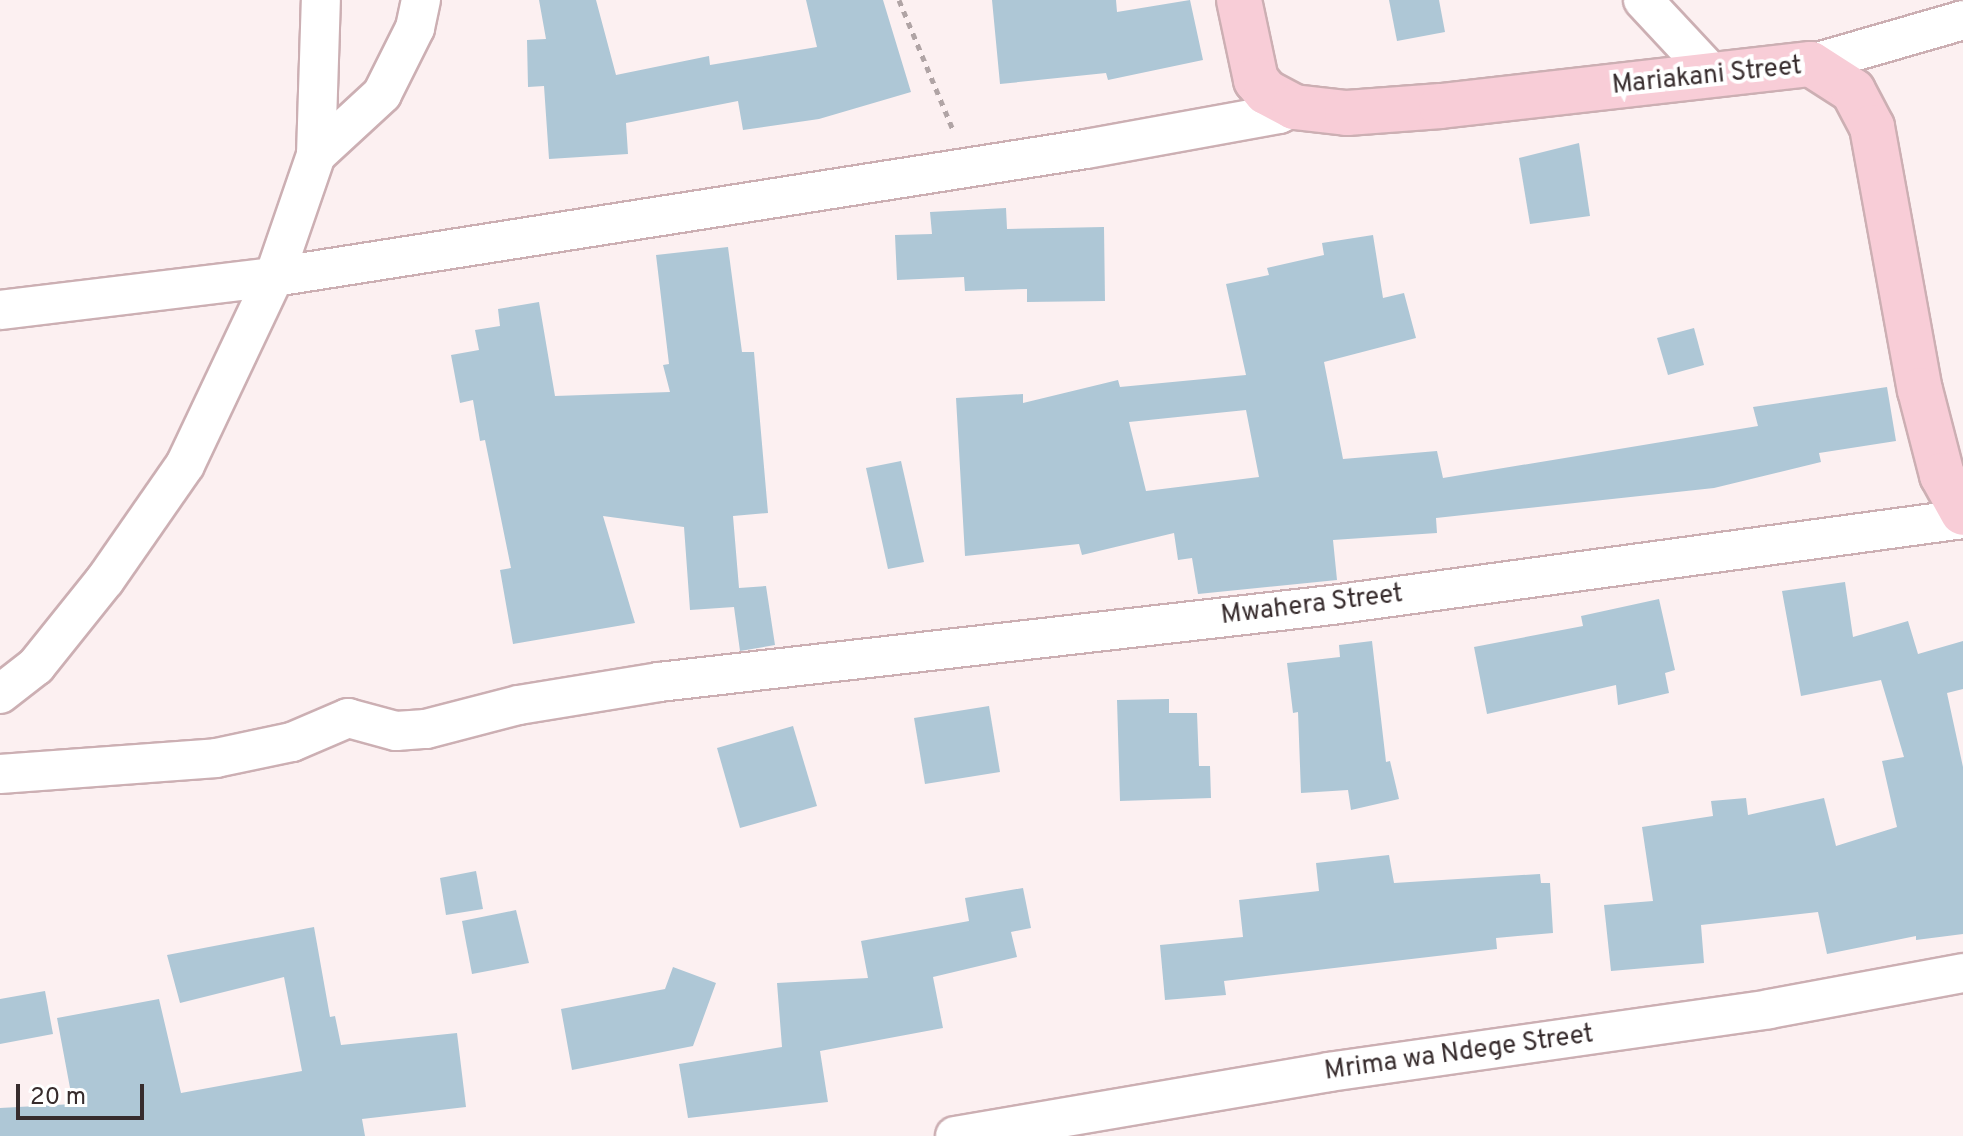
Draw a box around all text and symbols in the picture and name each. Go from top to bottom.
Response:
street label: Mariakani Street [1611,52,1803,102]
street label: Mwahera Street [1219,579,1405,633]
street label: Mrima wa Ndege Street [1323,1020,1595,1088]
scale bar [20,1068,148,1118]
text: 20 m [30,1083,86,1113]

